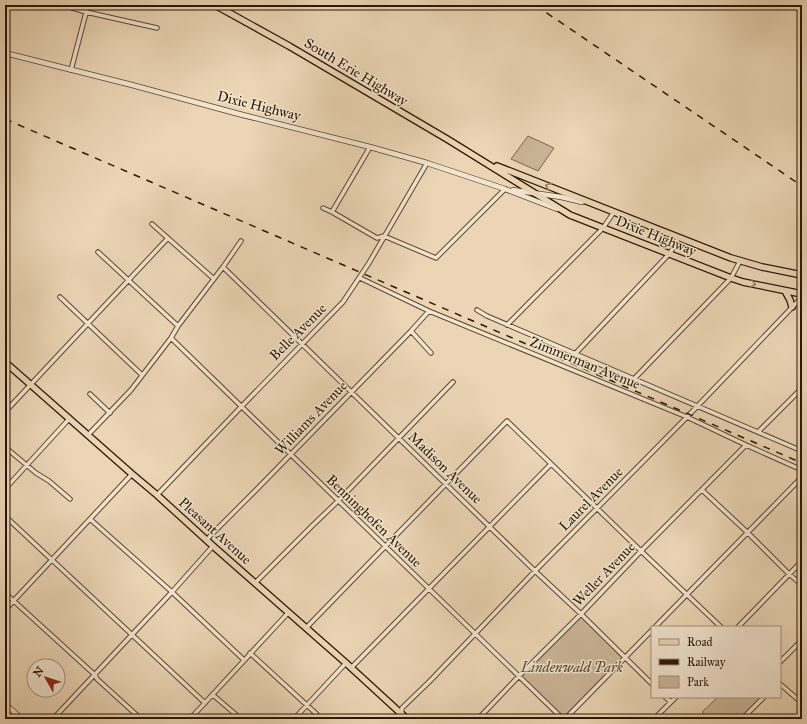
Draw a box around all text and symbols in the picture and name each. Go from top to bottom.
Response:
street label: South Erie Highway [301,34,411,110]
street label: Dixie Highway [216,87,303,125]
one-way arrow [544,183,552,191]
street label: Dixie Highway [613,212,699,260]
one-way arrow [749,279,756,287]
street label: Belle Avenue [266,300,330,364]
street label: Zimmerman Avenue [527,333,643,393]
street label: Williams Avenue [271,377,351,459]
street label: Madison Avenue [405,428,486,508]
street label: Laurel Avenue [555,463,627,535]
street label: Benninghofen Avenue [323,471,425,571]
street label: Pleasant Avenue [175,494,255,568]
street label: Weller Avenue [569,538,639,609]
legend [651,626,781,698]
text: Road [687,635,713,649]
text: Railway [687,655,726,669]
north arrow [26,658,66,698]
park label: Lindenwald Park [520,659,624,676]
text: N [31,664,47,680]
text: Park [687,675,709,689]

